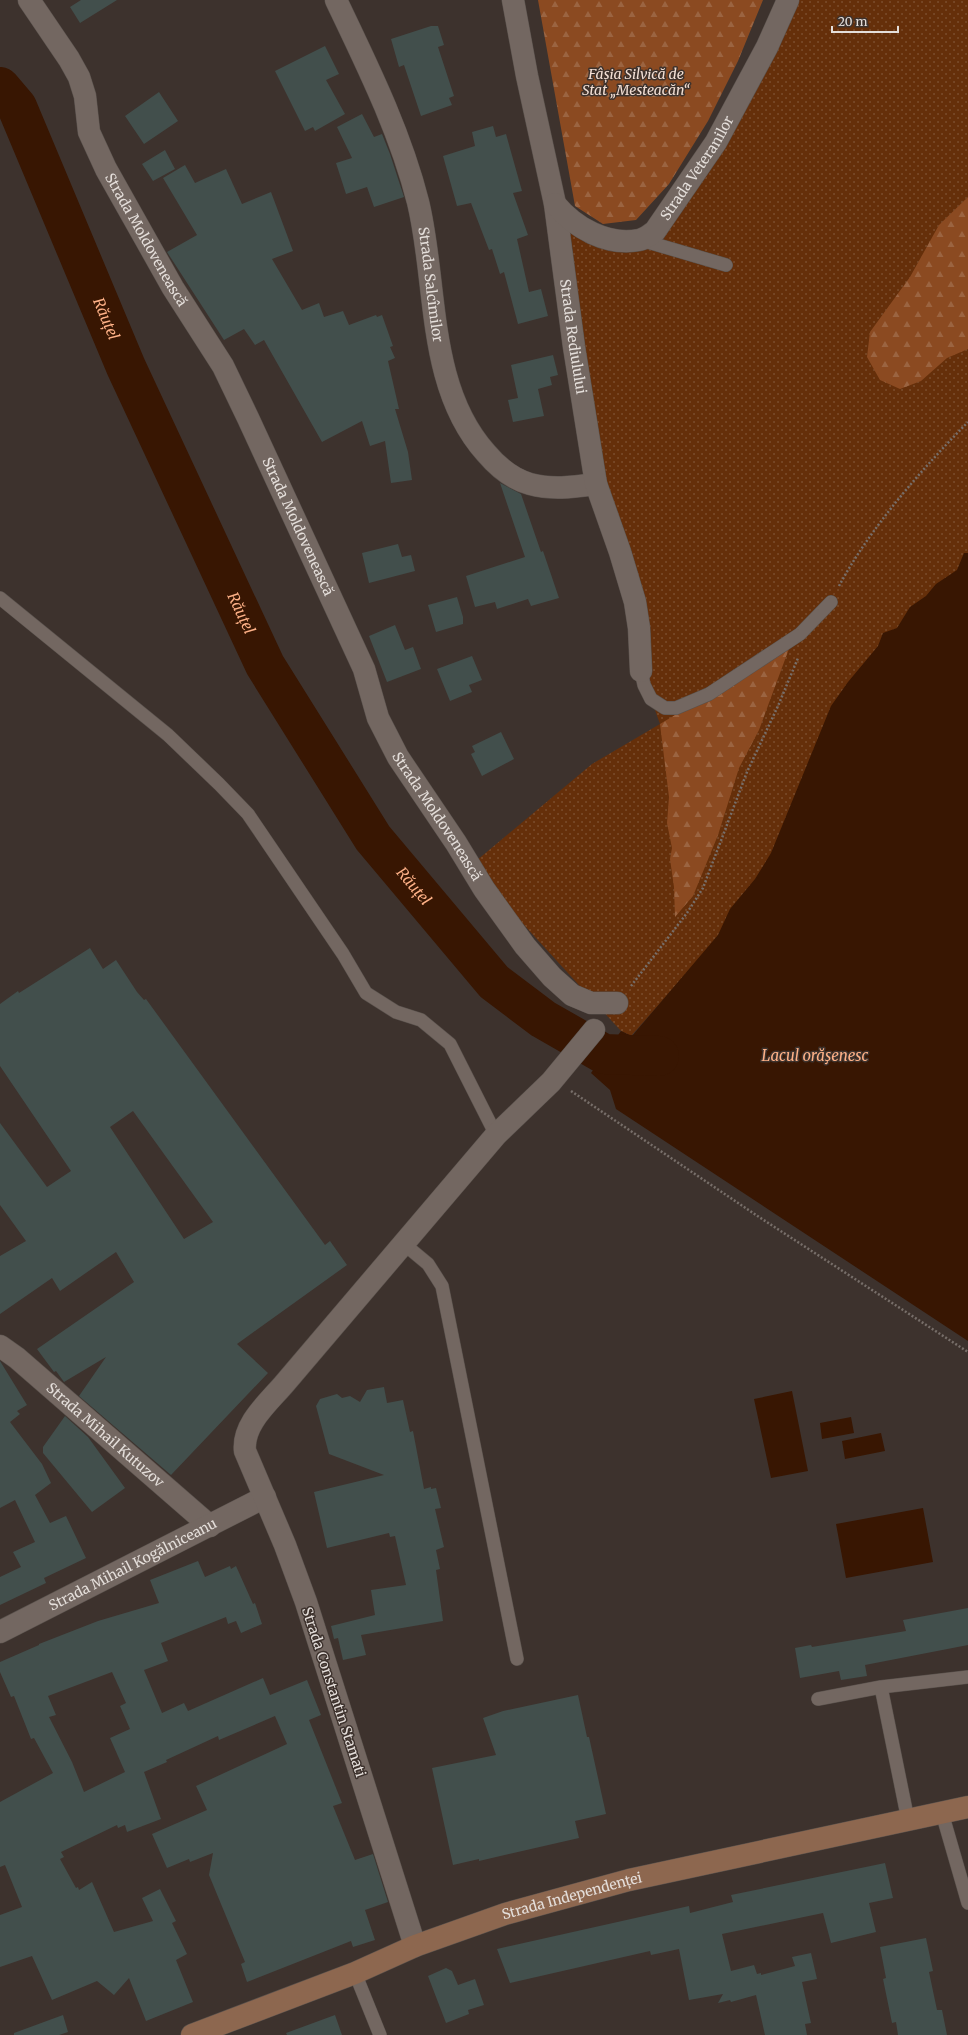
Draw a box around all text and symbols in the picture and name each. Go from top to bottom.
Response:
scale bar [832,8,898,34]
text: 20 m [838,14,867,29]
park label: Fâșia Silvică de Stat „Mesteacăn“ [582,65,690,99]
street label: Strada Veteranilor [656,112,738,224]
street label: Strada Moldovenească [101,170,192,310]
street label: Strada Salcîmilor [414,226,447,344]
street label: Strada Rediulului [556,278,590,396]
water label: Răuțel [89,295,124,343]
street label: Strada Moldovenească [258,454,338,599]
water label: Răuțel [223,589,259,637]
street label: Strada Moldovenească [388,749,486,884]
water label: Răuțel [393,863,435,909]
water label: Lacul orăşenesc [762,1046,869,1065]
street label: Strada Mihail Kutuzov [43,1379,169,1492]
street label: Strada Mihail Kogălniceanu [46,1514,220,1615]
street label: Strada Constantin Stamati [298,1605,370,1780]
street label: Strada Independenței [500,1868,644,1923]

